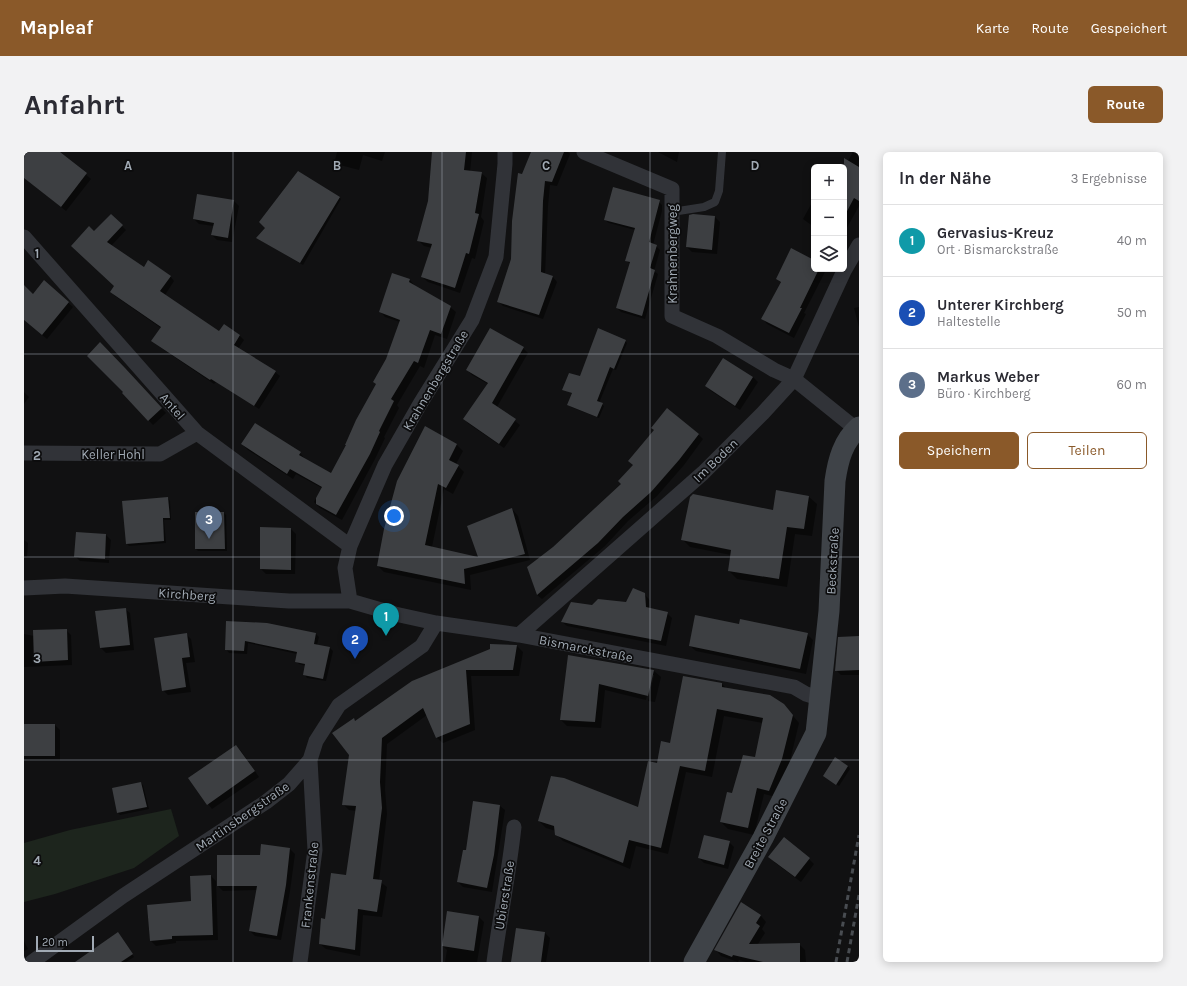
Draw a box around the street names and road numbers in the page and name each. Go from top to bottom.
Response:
street label: Krahnenbergweg [665,204,680,304]
street label: Krahnenbergstraße [400,327,471,433]
street label: Antel [157,390,188,423]
street label: Im Boden [690,435,741,485]
street label: Keller Hohl [81,447,145,462]
street label: Beckstraße [823,527,842,595]
street label: Kirchberg [158,585,217,604]
street label: Bismarckstraße [538,632,634,665]
street label: Martinsbergstraße [193,778,292,854]
street label: Breite Straße [741,795,790,871]
street label: Frankenstraße [298,841,322,929]
street label: Ubierstraße [492,859,517,931]

